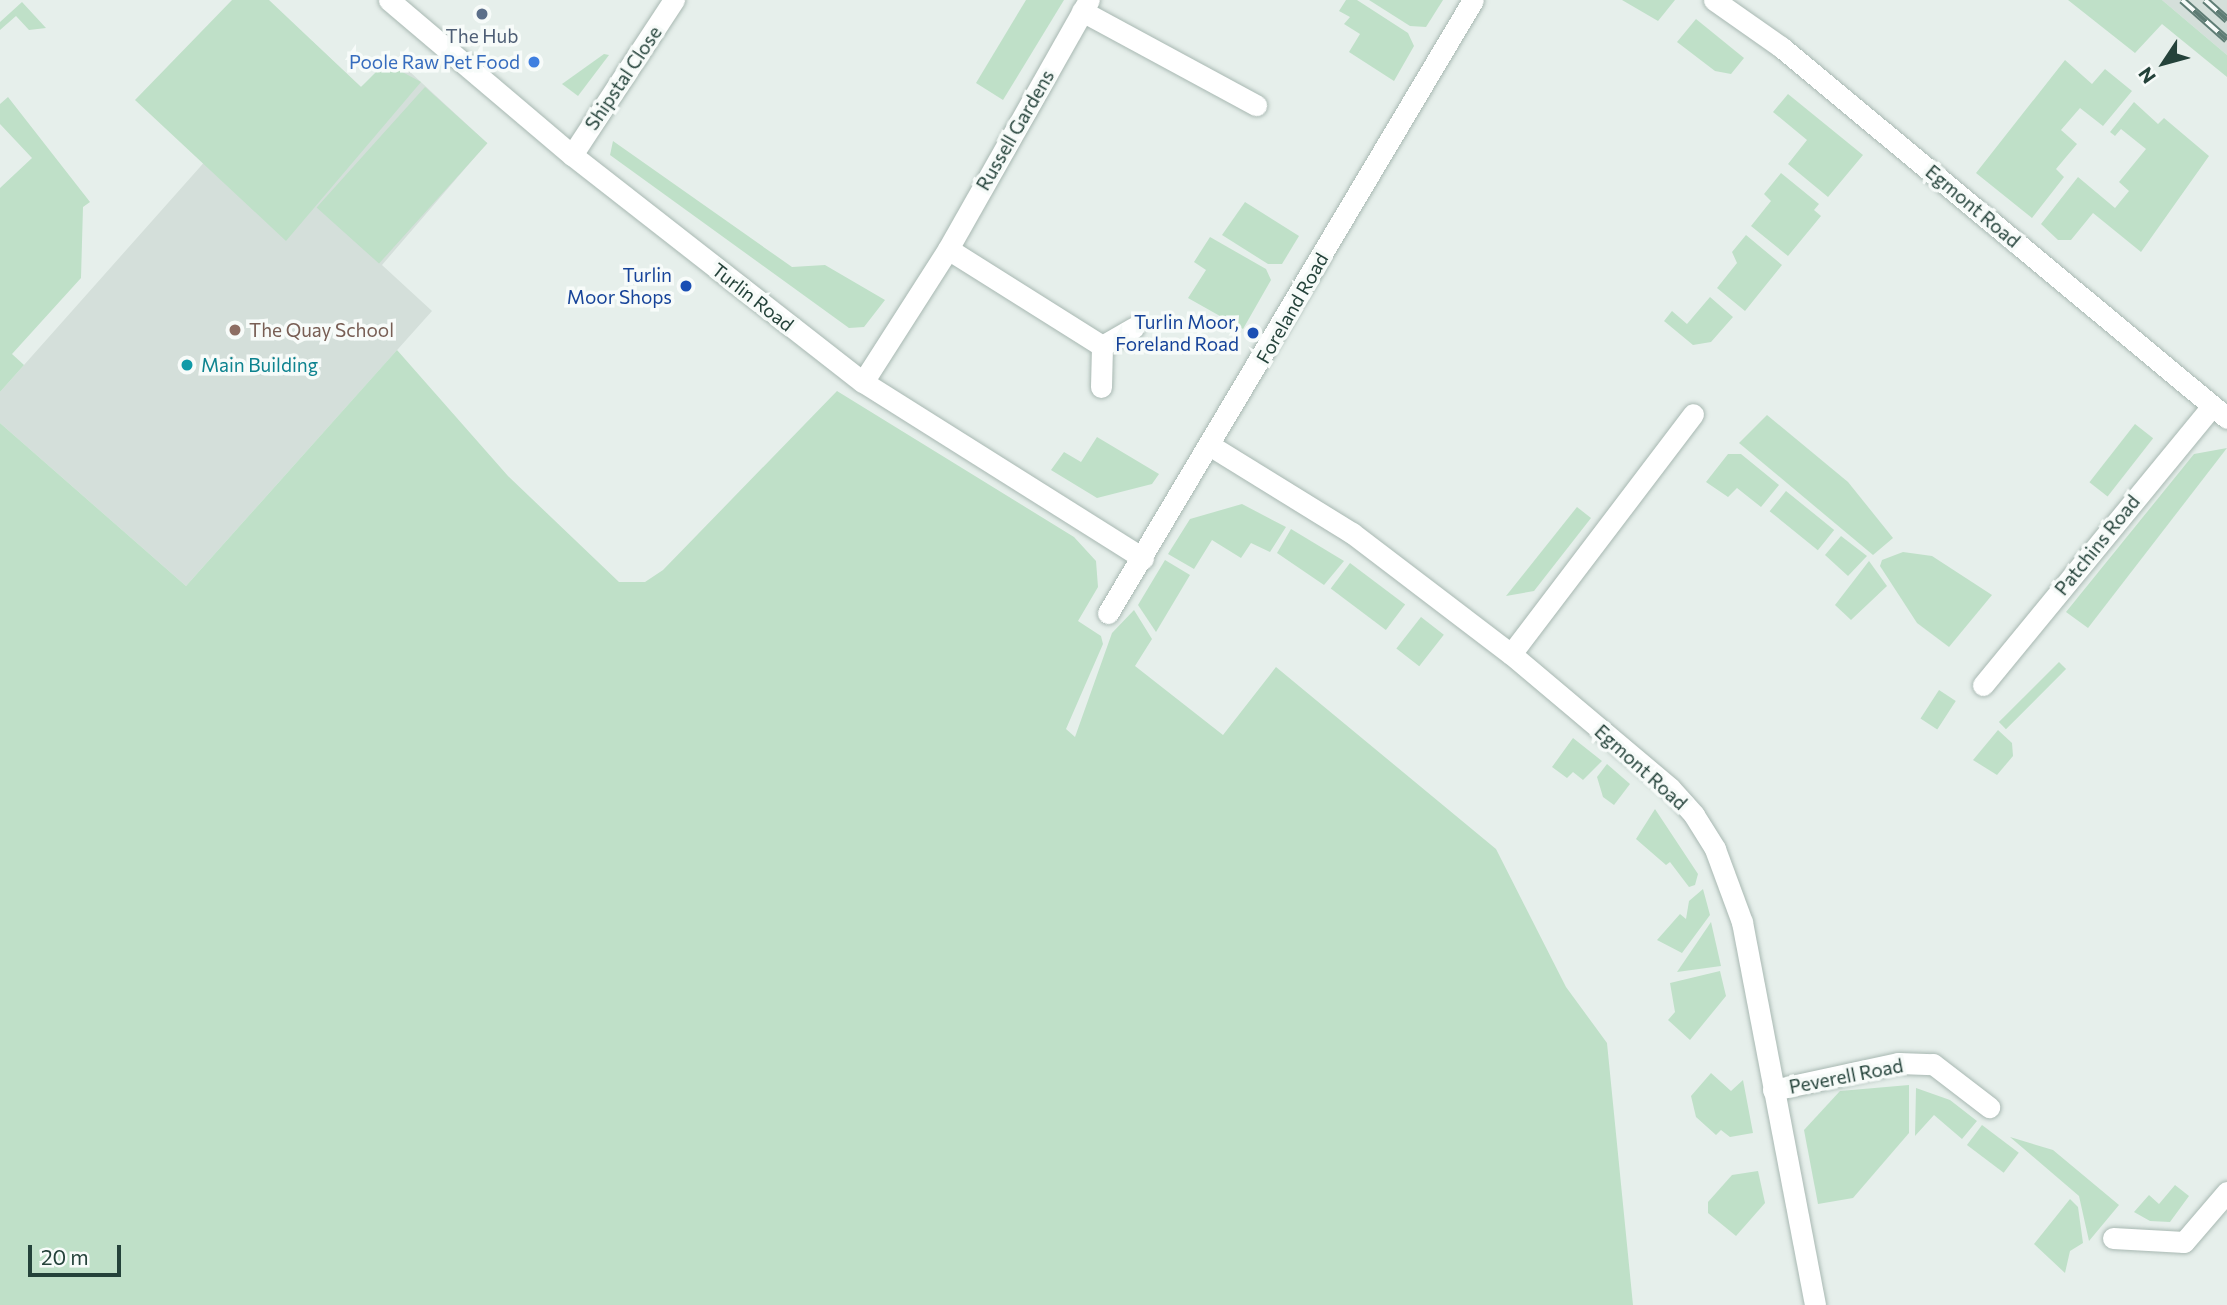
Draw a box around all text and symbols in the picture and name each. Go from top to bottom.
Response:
marker: The Hub [474,6,490,22]
street label: Shipstal Close [580,22,666,134]
place label: The Hub [446,25,518,47]
north arrow [2129,28,2199,98]
place label: Poole Raw Pet Food [349,51,520,73]
marker: Poole Raw Pet Food [526,54,542,70]
text: N [2133,63,2160,88]
street label: Russell Gardens [971,66,1059,194]
street label: Egmont Road [1921,160,2025,252]
street label: Foreland Road [1251,249,1333,367]
street label: Turlin Road [708,258,798,336]
place label: Turlin Moor Shops [567,264,672,308]
marker: Turlin Moor Shops [678,278,694,294]
place label: Turlin Moor, Foreland Road [1115,311,1239,355]
place label: The Quay School [249,319,394,341]
marker: The Quay School [227,322,243,338]
marker: Turlin Moor, Foreland Road [1245,325,1261,341]
place label: Main Building [201,354,318,376]
marker: Main Building [179,357,195,373]
street label: Patchins Road [2050,490,2144,600]
street label: Egmont Road [1590,720,1692,814]
street label: Peverell Road [1787,1054,1905,1098]
scale bar [32,1232,124,1276]
text: 20 m [41,1244,89,1269]

